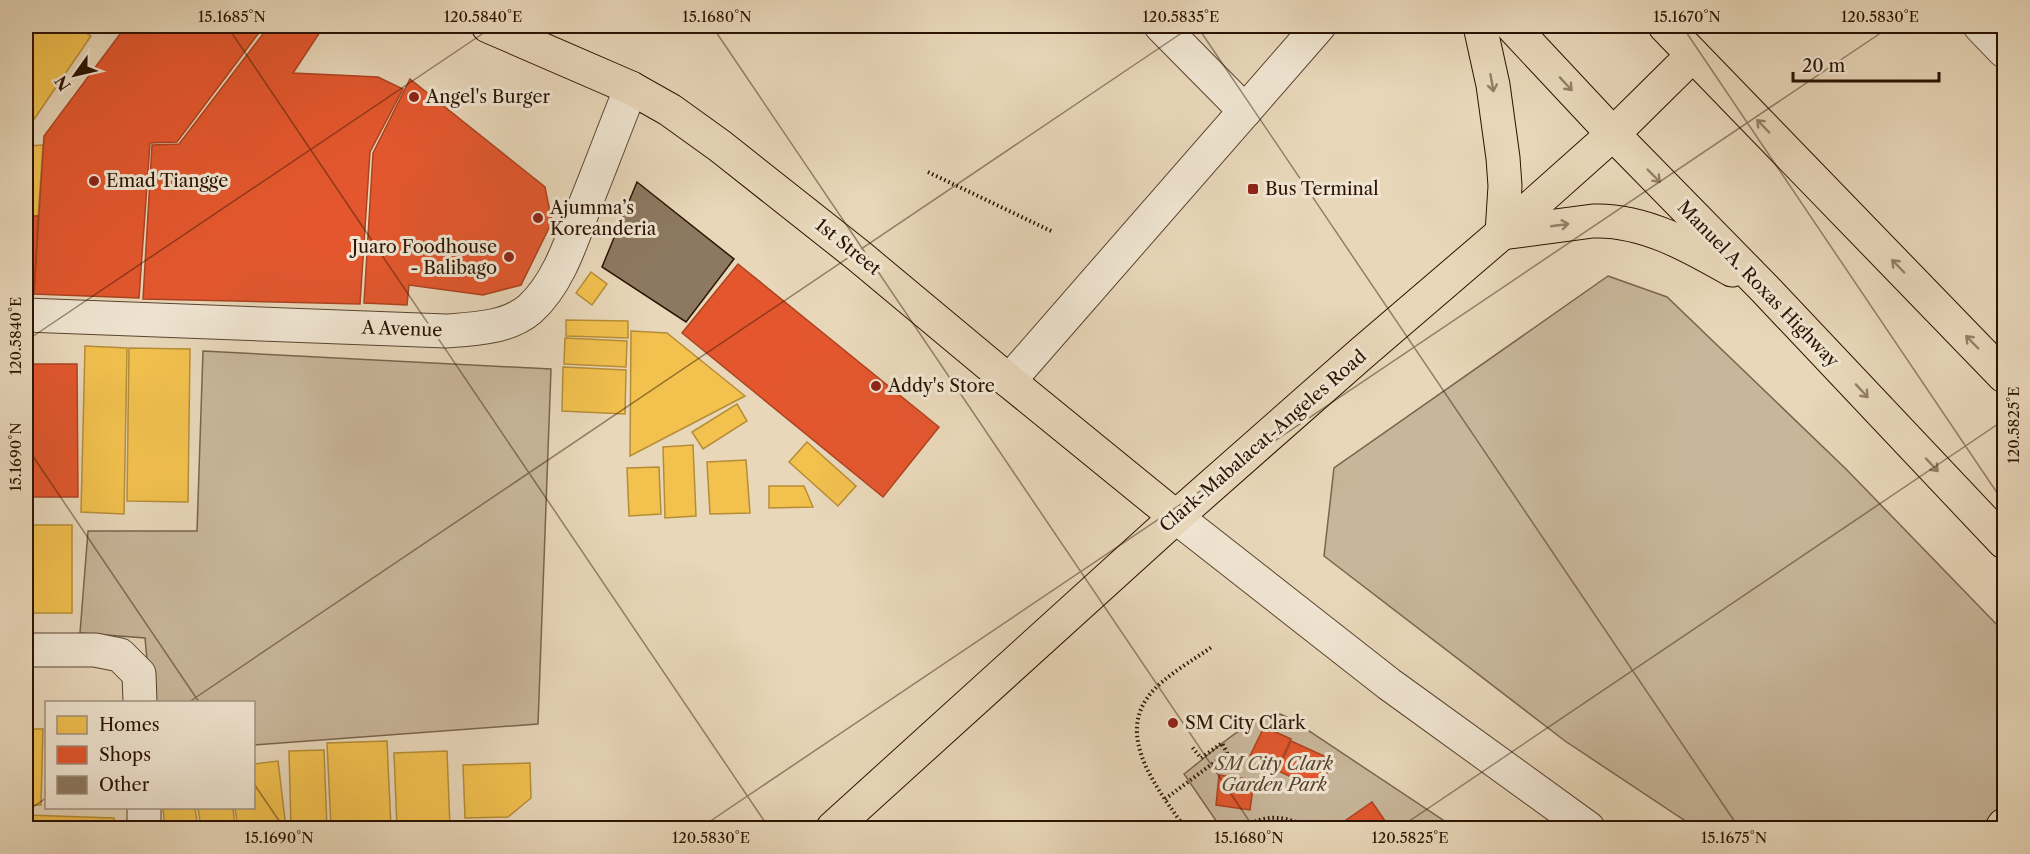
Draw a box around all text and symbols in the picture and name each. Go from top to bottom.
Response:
text: 15.1685°N [198,7,266,26]
text: 120.5840°E [444,7,522,26]
text: 15.1680°N [682,7,752,26]
text: 120.5835°E [1143,7,1219,26]
text: 15.1670°N [1653,7,1721,26]
text: 120.5830°E [1841,7,1919,26]
north arrow [45,45,105,105]
scale bar [1793,45,1938,83]
text: 20 m [1802,55,1846,77]
text: N [50,72,75,95]
one-way arrow [1487,72,1498,92]
one-way arrow [1559,77,1573,92]
place label: Angel's Burger [425,86,550,108]
marker: Angel's Burger [407,90,421,104]
one-way arrow [1756,119,1770,134]
one-way arrow [1646,168,1661,183]
place label: Emad Tiangge [106,170,228,192]
marker: Emad Tiangge [87,174,101,188]
place label: Bus Terminal [1265,178,1379,200]
marker: Bus Terminal [1246,182,1260,196]
street label: Manuel A. Roxas Highway [1673,196,1844,373]
place label: Ajumma’s Koreanderia [549,197,657,240]
marker: Ajumma’s Koreanderia [531,211,545,225]
street label: 1st Street [811,214,886,280]
one-way arrow [1549,219,1569,230]
place label: Juaro Foodhouse - Balibago [349,236,497,279]
marker: Juaro Foodhouse - Balibago [502,250,516,264]
one-way arrow [1891,259,1906,274]
text: 120.5840°E [6,297,25,375]
street label: A Avenue [360,317,443,341]
one-way arrow [1964,335,1979,350]
street label: Clark-Mabalacat-Angeles Road [1155,345,1371,537]
place label: Addy's Store [887,375,995,397]
marker: Addy's Store [869,379,883,393]
one-way arrow [1855,384,1869,399]
text: 120.5825°E [2004,386,2023,464]
text: 15.1690°N [6,422,25,492]
one-way arrow [1925,457,1939,472]
legend [45,701,255,809]
place label: SM City Clark [1185,712,1307,734]
text: Homes [99,714,160,736]
marker: SM City Clark [1166,716,1180,730]
text: Shops [99,744,151,766]
park label: SM City Clark Garden Park [1214,753,1334,796]
text: Other [99,774,150,796]
text: 15.1690°N [244,828,314,847]
text: 120.5830°E [672,828,750,847]
text: 15.1680°N [1214,828,1284,847]
text: 120.5825°E [1371,828,1449,847]
text: 15.1675°N [1701,828,1767,847]

